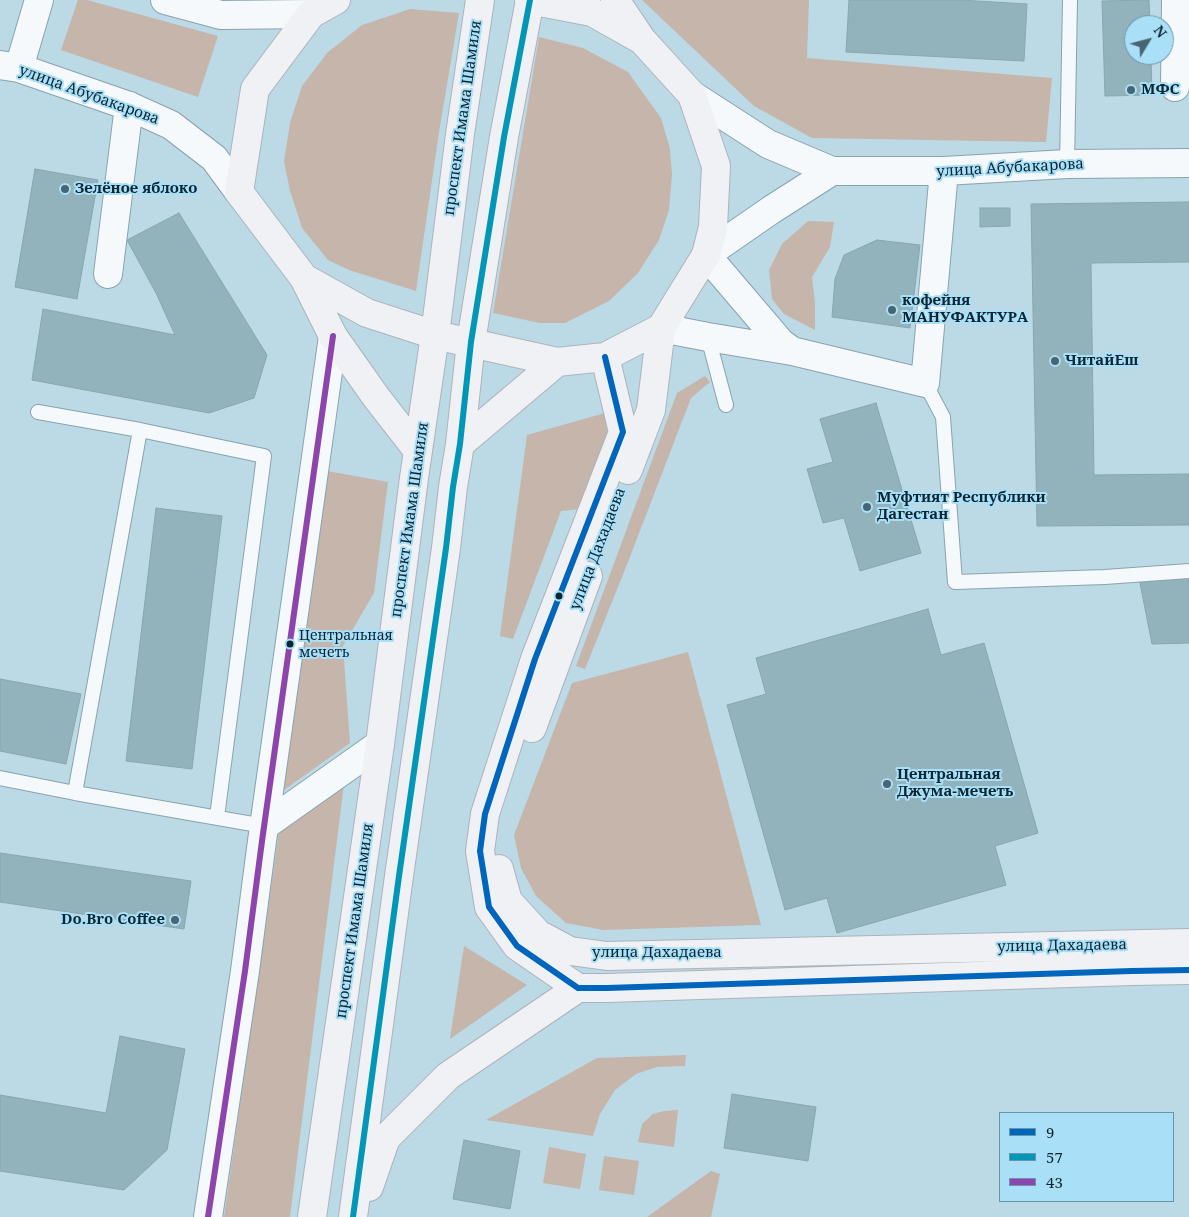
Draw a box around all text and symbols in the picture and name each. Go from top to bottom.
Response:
north arrow [1124,15,1174,65]
street label: проспект Имама Шамиля [440,19,486,217]
text: N [1150,21,1171,41]
street label: улица Абубакарова [16,61,162,129]
place label: МФС [1141,81,1180,99]
marker: МФС [1125,84,1137,96]
street label: улица Абубакарова [936,155,1084,181]
place label: Зелёное яблоко [75,180,197,198]
marker: Зелёное яблоко [59,183,71,195]
place label: кофейня МАНУФАКТУРА [902,292,1028,327]
marker: кофейня МАНУФАКТУРА [886,304,898,316]
place label: ЧитайЕш [1065,352,1138,370]
marker: ЧитайЕш [1049,355,1061,367]
street label: проспект Имама Шамиля [387,421,433,619]
street label: улица Дахадаева [566,485,630,613]
place label: Муфтият Республики Дагестан [877,489,1046,524]
marker: Муфтият Республики Дагестан [861,501,873,513]
unlabelled marker [554,591,564,601]
place label: Центральная мечеть [299,628,393,660]
marker: Центральная мечеть [285,639,295,649]
place label: Центральная Джума-мечеть [897,766,1013,801]
marker: Центральная Джума-мечеть [881,778,893,790]
street label: проспект Имама Шамиля [332,822,378,1020]
place label: Do.Bro Coffee [61,911,165,929]
marker: Do.Bro Coffee [169,914,181,926]
street label: улица Дахадаева [997,936,1127,956]
street label: улица Дахадаева [592,944,722,962]
legend [999,1112,1174,1202]
text: 9 [1046,1122,1054,1142]
text: 57 [1046,1147,1063,1167]
text: 43 [1046,1172,1063,1192]

